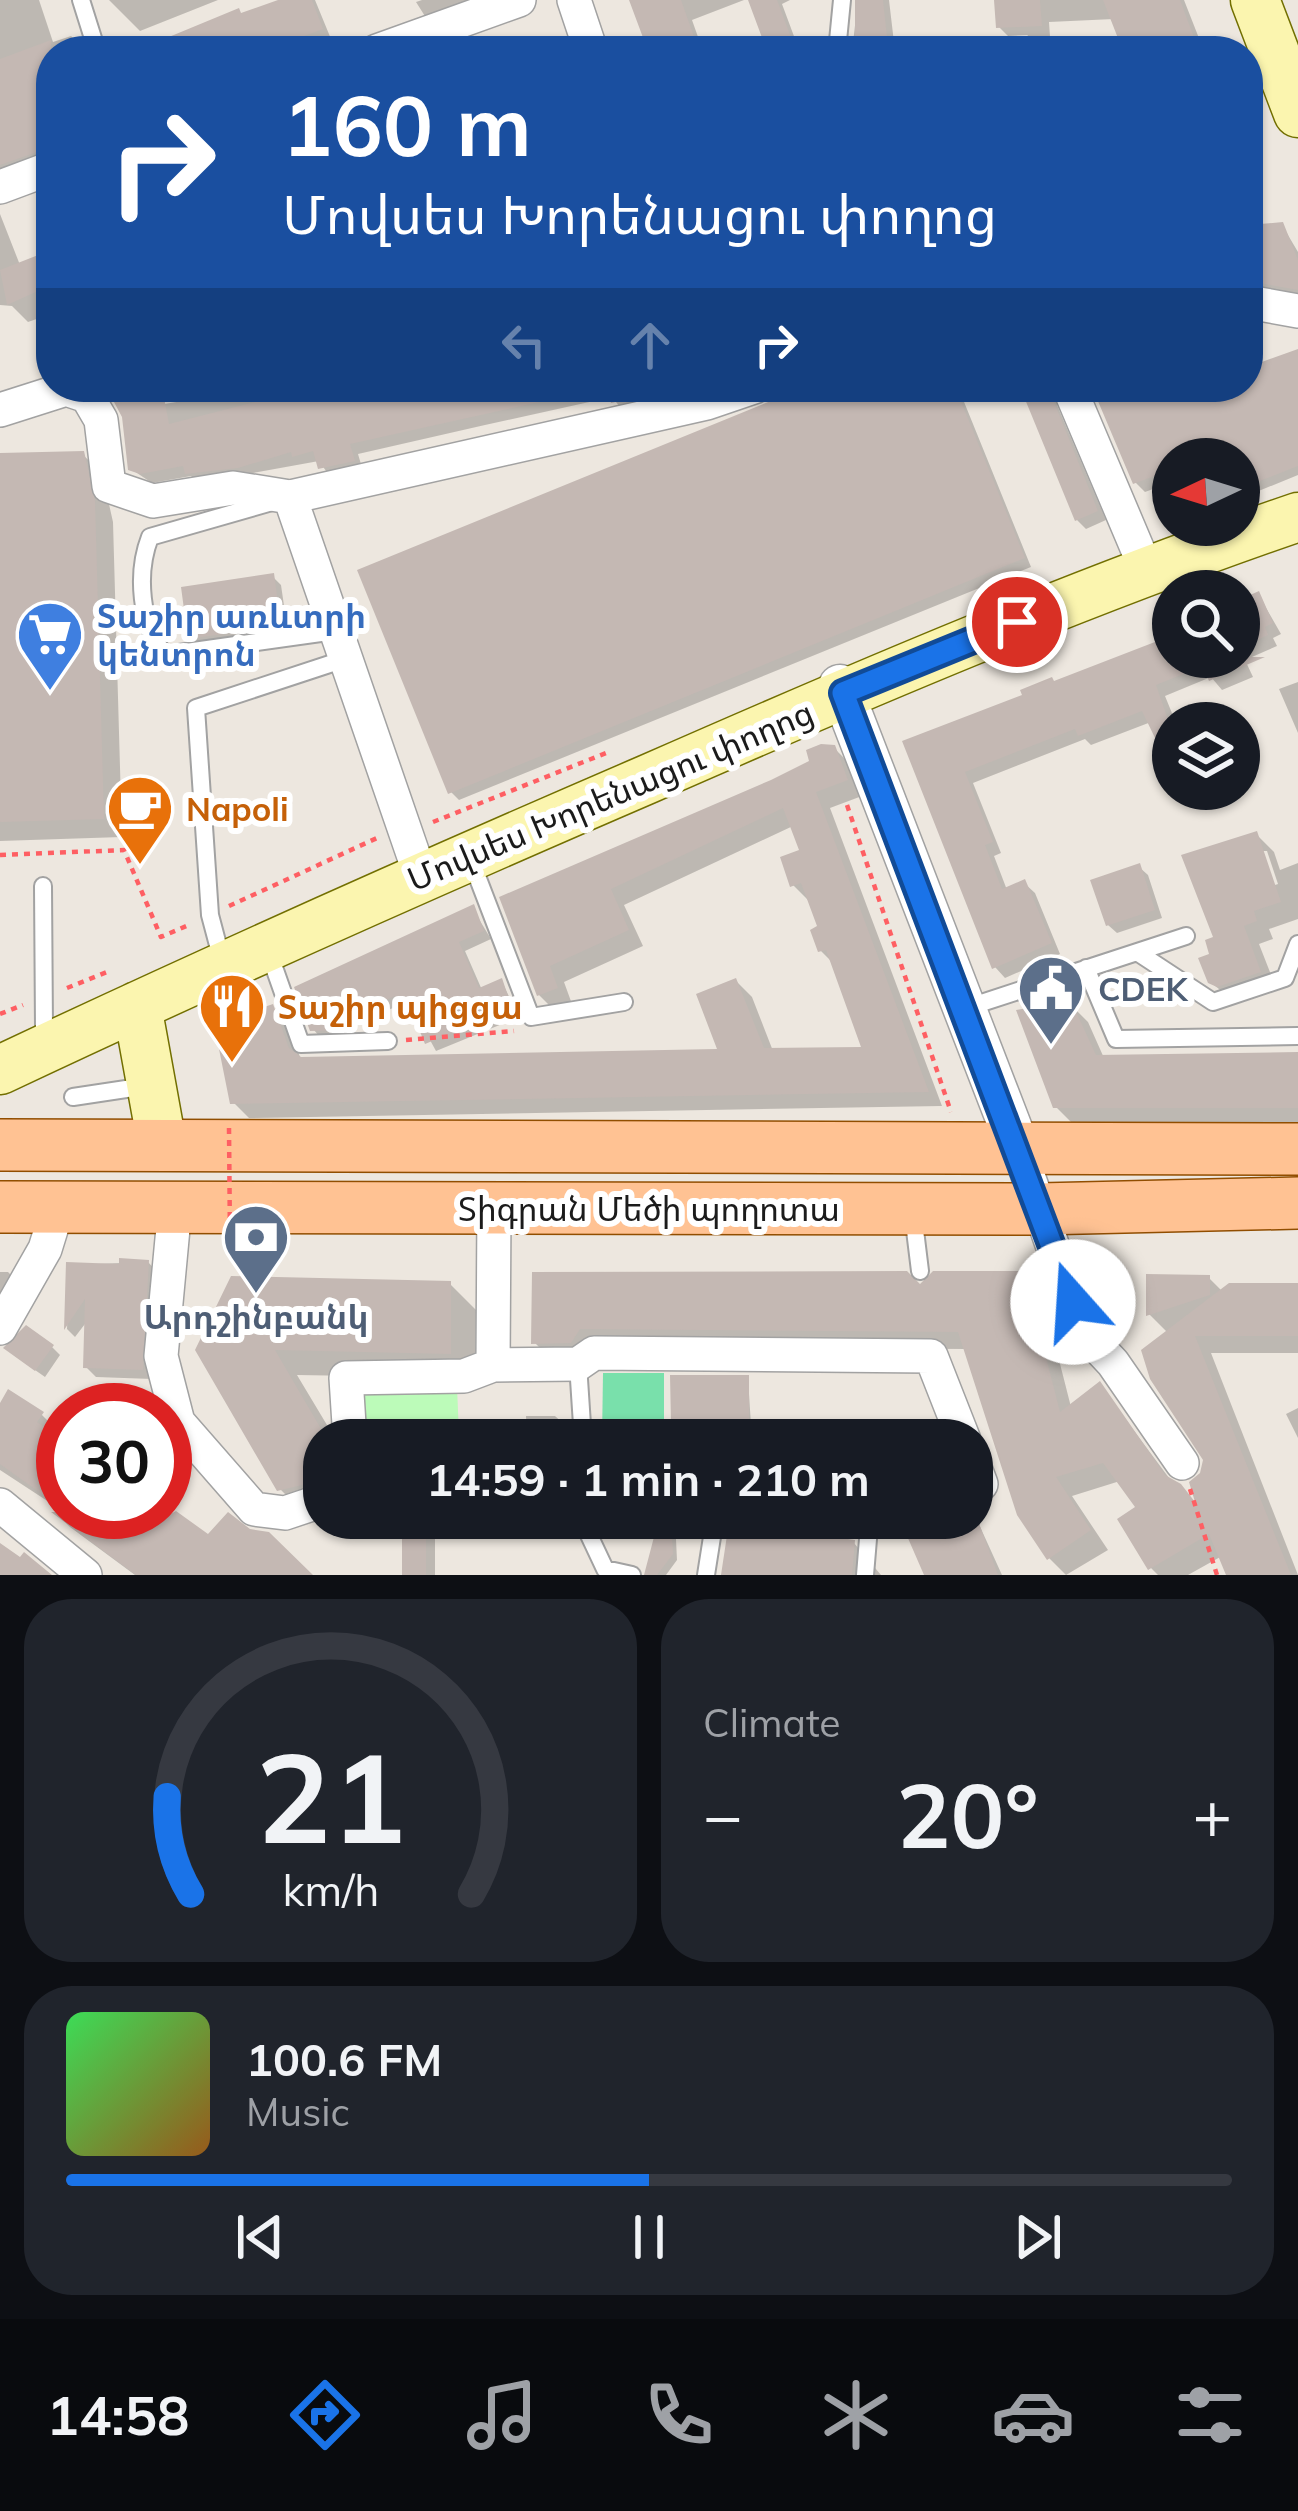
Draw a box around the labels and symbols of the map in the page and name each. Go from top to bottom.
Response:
north arrow [1152,438,1260,546]
pin [966,571,1068,673]
place label: Տաշիր առևտրի կենտրոն [97,595,366,674]
supermarket icon: Տաշիր առևտրի կենտրոն [15,599,85,693]
street label: Մովսես Խորենացու փողոց [401,691,819,899]
cafe icon: Napoli [105,773,175,867]
place label: Napoli [186,788,289,829]
public building icon: CDEK [1016,953,1086,1047]
place label: CDEK [1098,968,1188,1009]
restaurant icon: Տաշիր պիցցա [197,971,267,1065]
place label: Տաշիր պիցցա [278,986,523,1027]
street label: Տիգրան Մեծի պողոտա [458,1188,840,1229]
bank icon: Արդշինբանկ [221,1202,291,1296]
position arrow [1010,1239,1136,1365]
place label: Արդշինբանկ [143,1296,369,1337]
speed limit sign: 30 [36,1383,192,1539]

